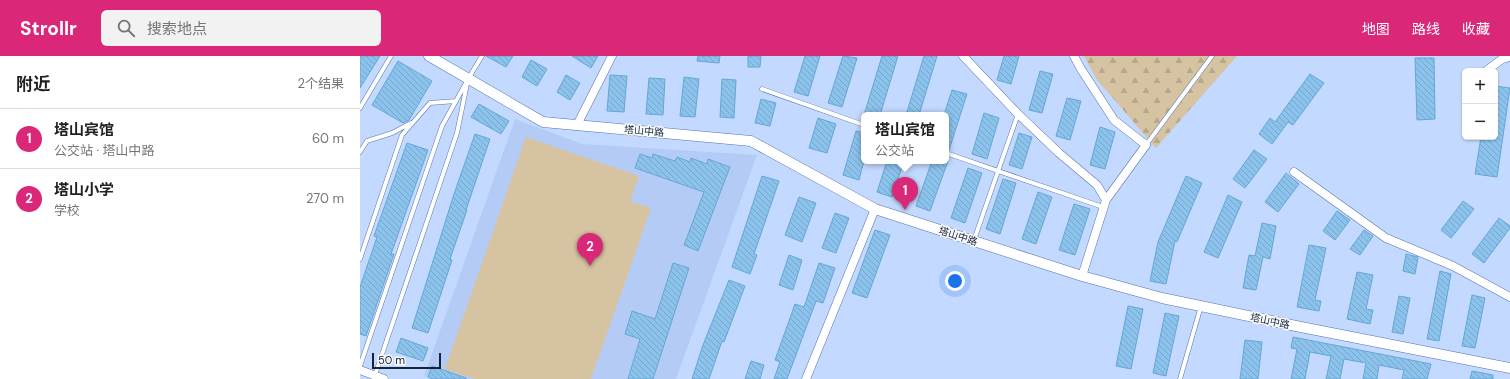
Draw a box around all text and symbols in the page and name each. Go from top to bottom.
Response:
search box [101,10,381,46]
text: Strollr [20,16,77,41]
icon: search [115,17,137,39]
text: 搜索地点 [147,19,207,39]
text: 地图 [1362,20,1390,38]
text: 路线 [1412,20,1440,38]
text: 收藏 [1462,20,1490,38]
map controls [1462,68,1498,140]
button: + [1462,68,1498,104]
text: 附近 [16,73,50,95]
text: 2个结果 [298,75,344,92]
button: − [1462,104,1498,140]
popup [861,112,949,164]
text: 塔山宾馆 [54,120,114,140]
text: 塔山宾馆 [875,120,935,140]
street label: 塔山中路 [624,123,664,139]
text: 1 [27,130,31,147]
text: 60 m [312,130,344,147]
text: 公交站 · 塔山中路 [54,142,155,159]
text: 公交站 [875,142,914,159]
pin: 1 [892,177,918,210]
text: 塔山小学 [54,180,114,200]
text: 2 [25,190,33,207]
text: 270 m [306,190,344,207]
text: 学校 [54,202,80,219]
street label: 塔山中路 [937,224,979,248]
pin: 2 [577,233,603,266]
your location [945,271,965,291]
street label: 塔山中路 [1249,310,1291,332]
scale bar [372,351,441,370]
text: 50 m [378,353,405,367]

